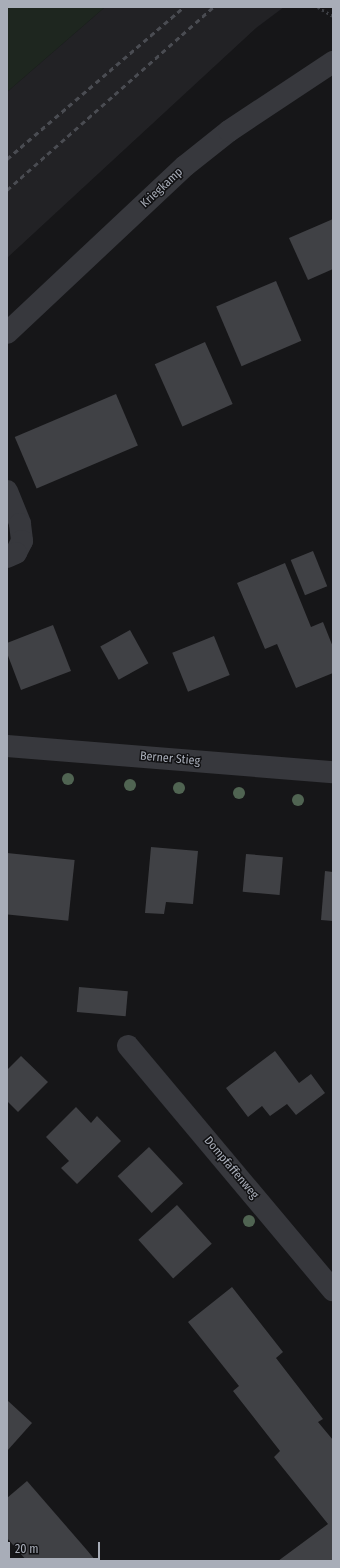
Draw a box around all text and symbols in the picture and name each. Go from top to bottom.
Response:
street label: Kriegkamp [138,165,186,211]
street label: Berner Stieg [139,749,201,769]
street label: Dompfaffenweg [201,1134,261,1202]
scale bar [10,1534,102,1560]
text: 20 m [15,1542,39,1556]

